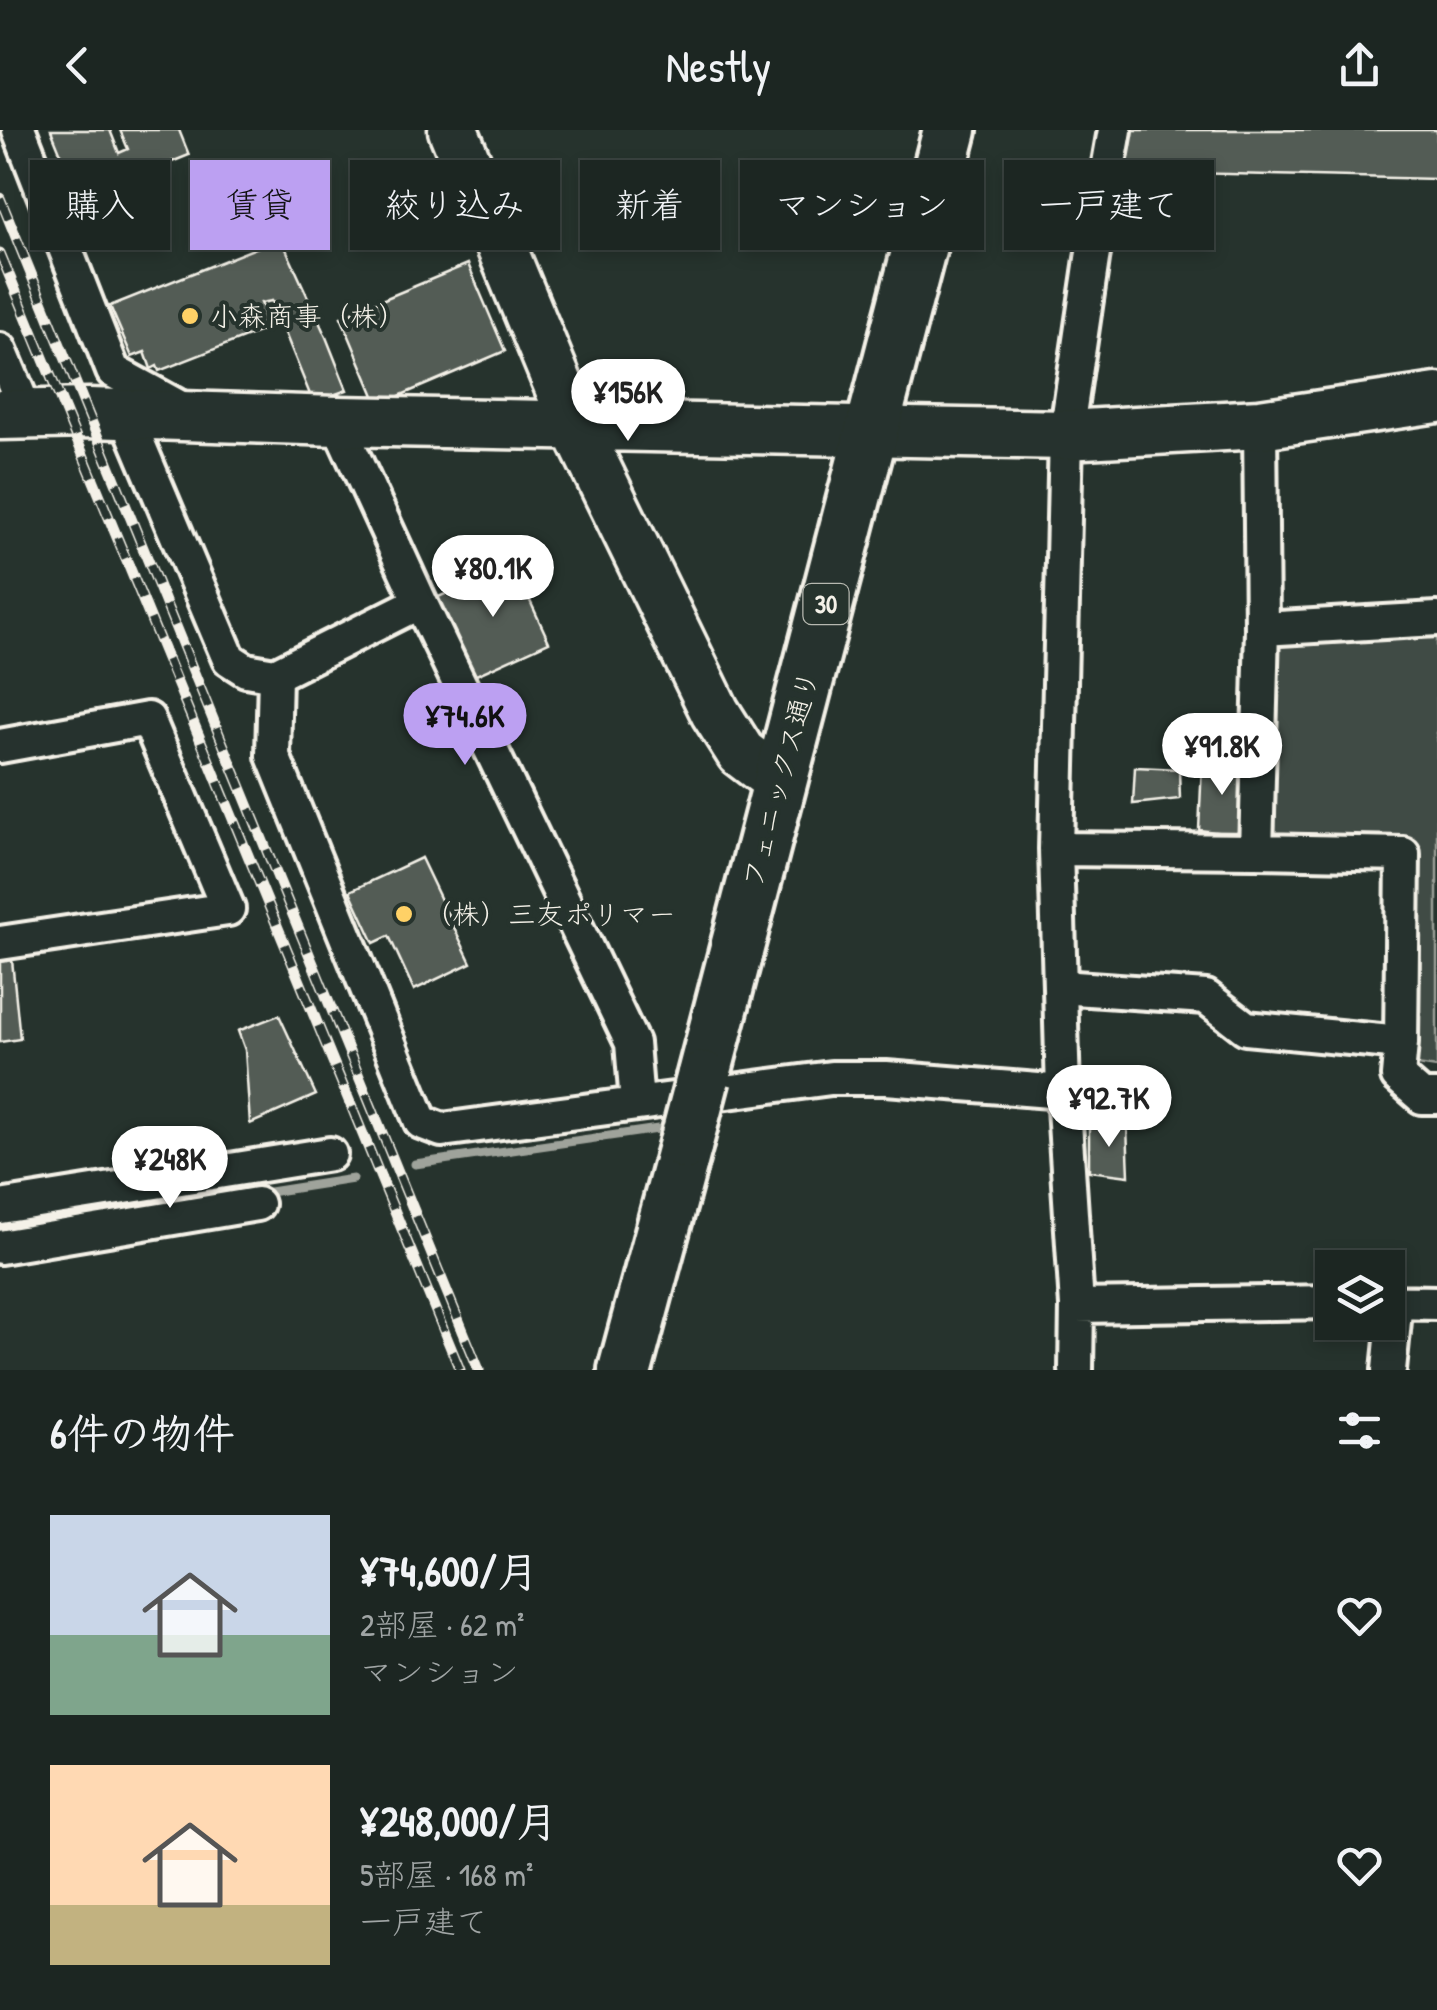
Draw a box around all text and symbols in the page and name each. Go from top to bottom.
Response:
text: Nestly [666,35,771,96]
icon: back [50,38,105,93]
icon: share [1332,38,1387,93]
chip: 購入 [30,160,170,250]
chip: 賃貸 [190,160,330,250]
chip: 絞り込み [350,160,560,250]
chip: 新着 [580,160,720,250]
chip: マンション [740,160,984,250]
chip: 一戸建て [1004,160,1214,250]
place label: 小森商事（株） [210,297,406,335]
marker: 小森商事（株） [179,305,201,327]
pin: ¥156K [558,359,698,444]
text: ¥156K [593,370,663,413]
pin: ¥80.1K [412,535,574,620]
text: ¥80.1K [454,546,532,589]
road number: 30 [804,584,848,624]
street label: フェニックス通り [733,666,827,892]
pin: ¥74.6K [384,683,546,768]
text: ¥74.6K [425,694,505,737]
pin: ¥91.8K [1141,713,1303,798]
text: ¥91.8K [1184,724,1260,767]
place label: （株）三友ポリマー [424,895,676,933]
marker: （株）三友ポリマー [393,903,415,925]
pin: ¥92.7K [1028,1065,1190,1150]
text: ¥92.7K [1069,1076,1150,1119]
pin: ¥248K [100,1126,240,1211]
text: ¥248K [134,1137,206,1180]
map controls [1315,1250,1405,1340]
button: layers [1315,1250,1405,1340]
icon: filters [1332,1403,1387,1458]
text: 6件の物件 [50,1404,235,1461]
text: ¥74,600/月 [360,1542,539,1599]
icon: home [130,1555,250,1675]
icon: heart [1332,1588,1387,1643]
text: 2部屋 · 62 m² [360,1603,524,1646]
text: マンション [360,1650,519,1693]
text: ¥248,000/月 [360,1792,558,1849]
icon: home [130,1805,250,1925]
icon: heart [1332,1838,1387,1893]
text: 5部屋 · 168 m² [360,1853,533,1896]
text: 一戸建て [360,1900,488,1943]

